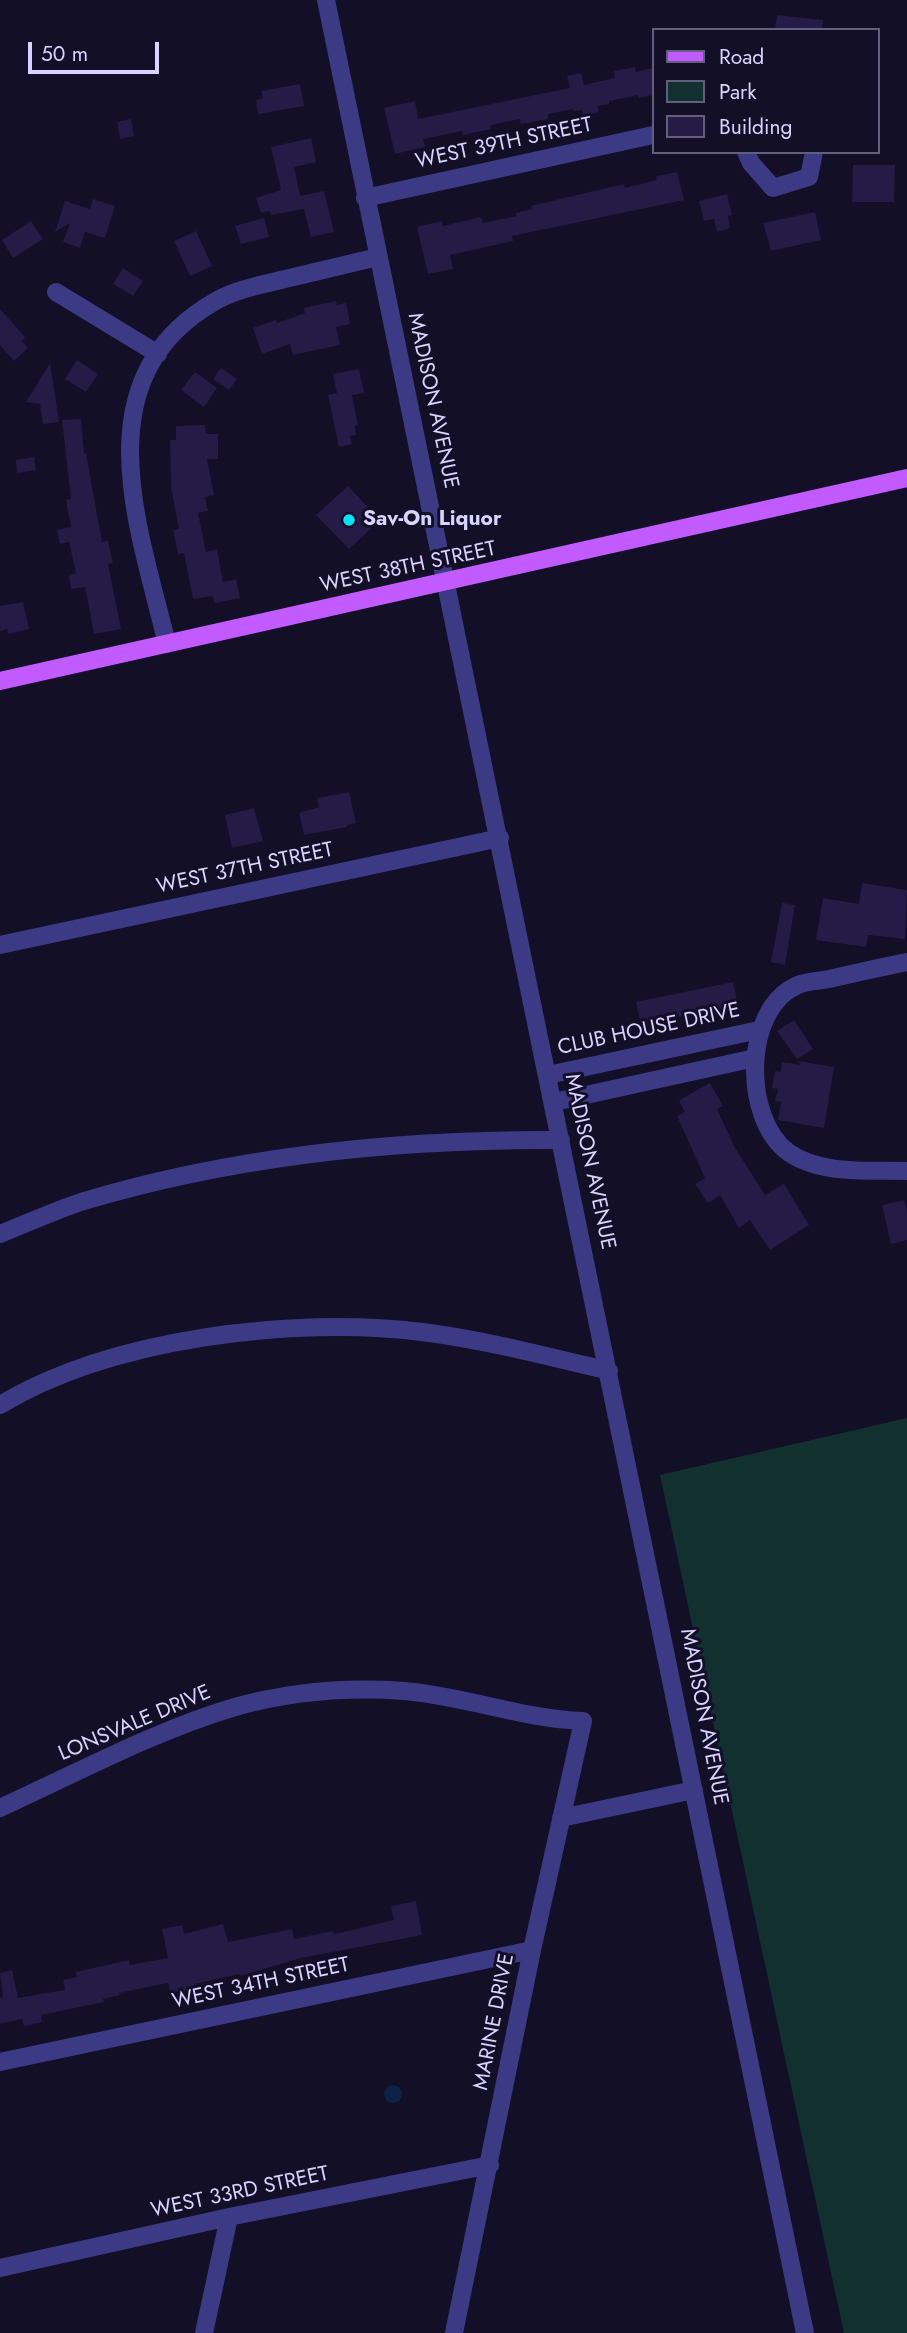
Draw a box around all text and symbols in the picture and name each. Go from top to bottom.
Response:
scale bar [32,28,163,72]
legend [652,28,879,154]
text: 50 m [41,39,88,69]
text: Road [719,42,764,72]
text: Park [719,77,756,107]
text: Building [719,112,792,142]
street label: WEST 39TH STREET [413,113,595,175]
street label: MADISON AVENUE [401,311,463,491]
place label: Sav-On Liquor [363,507,502,533]
marker: Sav-On Liquor [341,512,357,528]
street label: WEST 38TH STREET [318,537,498,599]
street label: WEST 37TH STREET [154,838,336,900]
street label: CLUB HOUSE DRIVE [556,998,742,1062]
street label: MADISON AVENUE [558,1072,620,1252]
street label: MADISON AVENUE [674,1627,732,1807]
street label: LONSVALE DRIVE [55,1681,215,1767]
street label: MARINE DRIVE [469,1952,521,2092]
street label: WEST 34TH STREET [170,1953,352,2015]
street label: WEST 33RD STREET [149,2162,331,2224]

